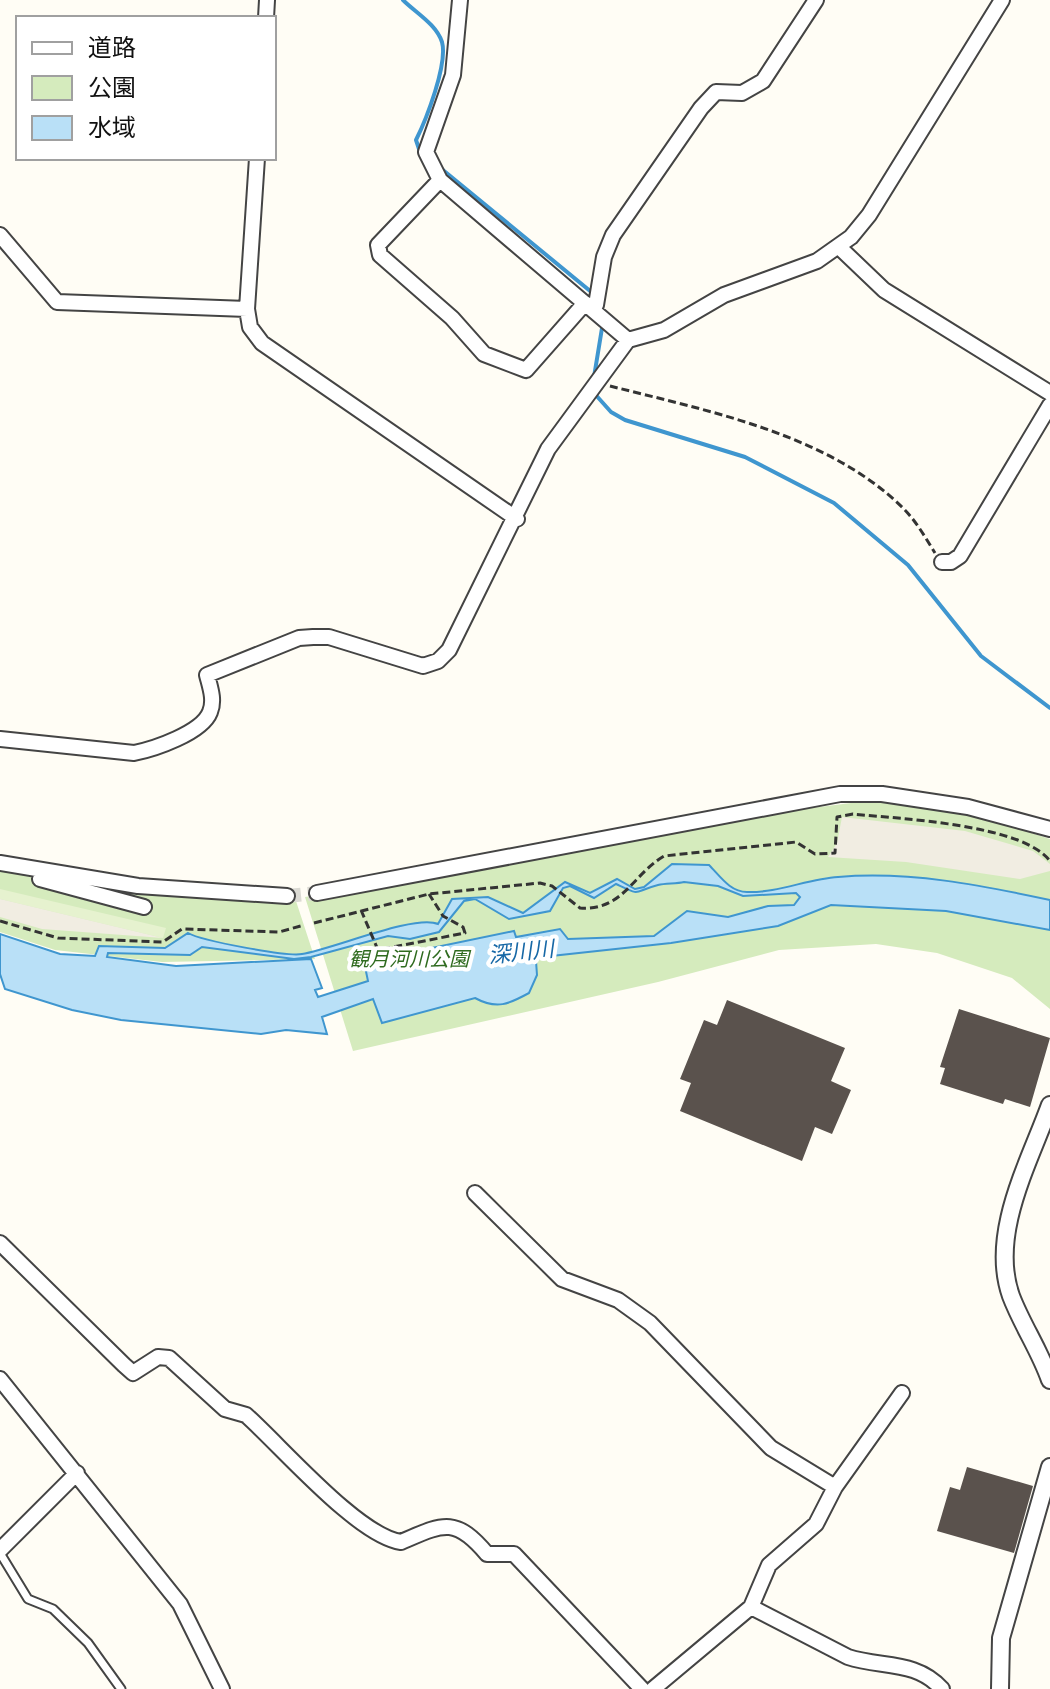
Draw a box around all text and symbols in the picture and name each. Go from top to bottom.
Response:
legend [16,16,276,160]
text: 道路 [88,34,136,62]
text: 公園 [88,74,136,102]
text: 水域 [88,114,136,142]
water label: 深川川 [487,936,557,968]
park label: 観月河川公園 [349,947,472,971]

